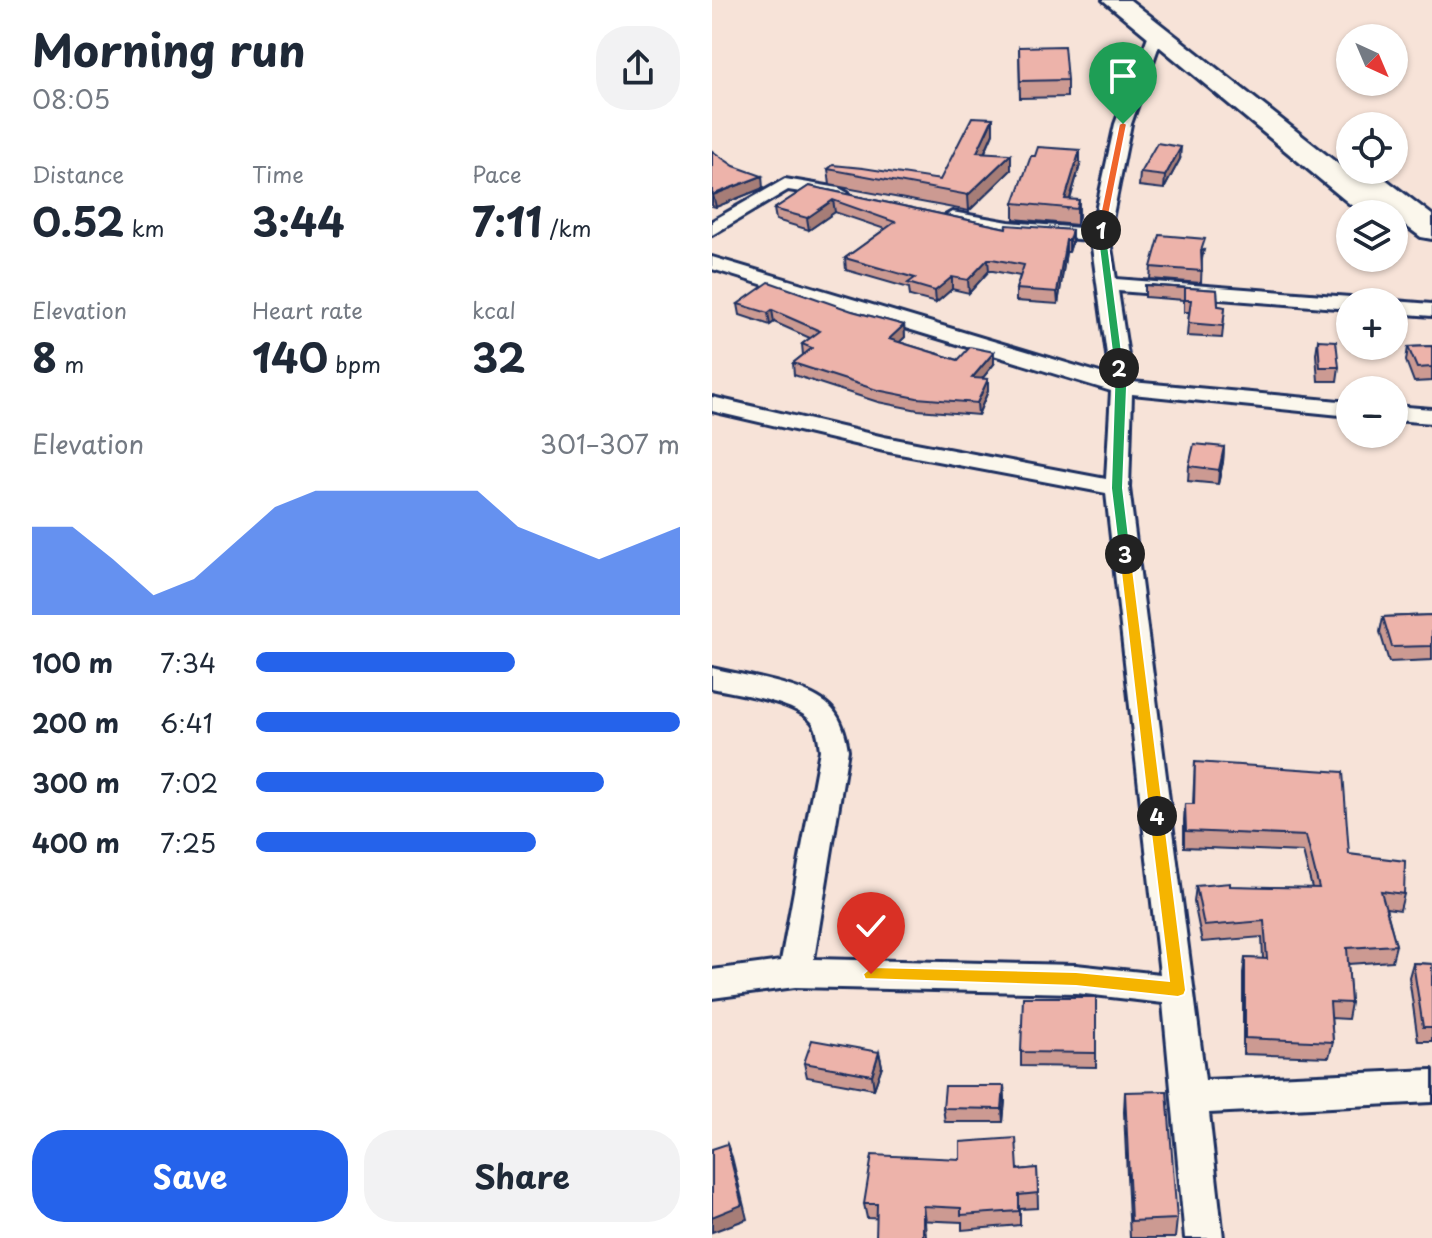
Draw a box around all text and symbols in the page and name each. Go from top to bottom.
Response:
text: Morning run [32,16,306,82]
north arrow [1336,24,1408,96]
map controls [1336,24,1408,448]
button: share [596,26,680,110]
pin [1089,42,1157,124]
icon: arrive [1101,54,1145,98]
text: 08:05 [32,79,110,118]
button: locate [1336,112,1408,184]
text: Distance [32,157,124,190]
text: Time [252,157,304,190]
text: Pace [472,157,522,190]
text: 0.52 [32,190,124,251]
text: 3:44 [252,190,345,251]
text: 7:11 [472,190,542,251]
button: layers [1336,200,1408,272]
pin: 1 [1081,210,1121,250]
text: km [124,211,165,244]
text: /km [542,211,592,244]
text: 1 [1096,213,1106,246]
button: + [1336,288,1408,360]
text: Elevation [32,293,127,326]
text: Heart rate [252,293,363,326]
text: kcal [472,293,516,326]
text: 8 [32,326,57,387]
text: 140 [252,326,328,387]
text: 32 [472,326,526,387]
text: m [57,347,84,380]
text: bpm [328,347,381,380]
pin: 2 [1099,348,1139,388]
text: 2 [1111,351,1127,384]
button: − [1336,376,1408,448]
text: Elevation [32,424,144,463]
text: 301–307 m [540,424,680,463]
pin: 3 [1105,534,1145,574]
text: 3 [1118,537,1132,570]
text: 100 m [32,643,113,682]
text: 7:34 [160,643,216,682]
text: 200 m [32,703,119,742]
text: 6:41 [160,703,213,742]
text: 300 m [32,763,120,802]
text: 7:02 [160,763,218,802]
pin: 4 [1137,796,1177,836]
text: 4 [1150,799,1164,832]
text: 400 m [32,823,120,862]
text: 7:25 [160,823,216,862]
pin [837,892,905,974]
icon: check [849,904,893,948]
button: Save [32,1130,348,1222]
button: Share [364,1130,680,1222]

